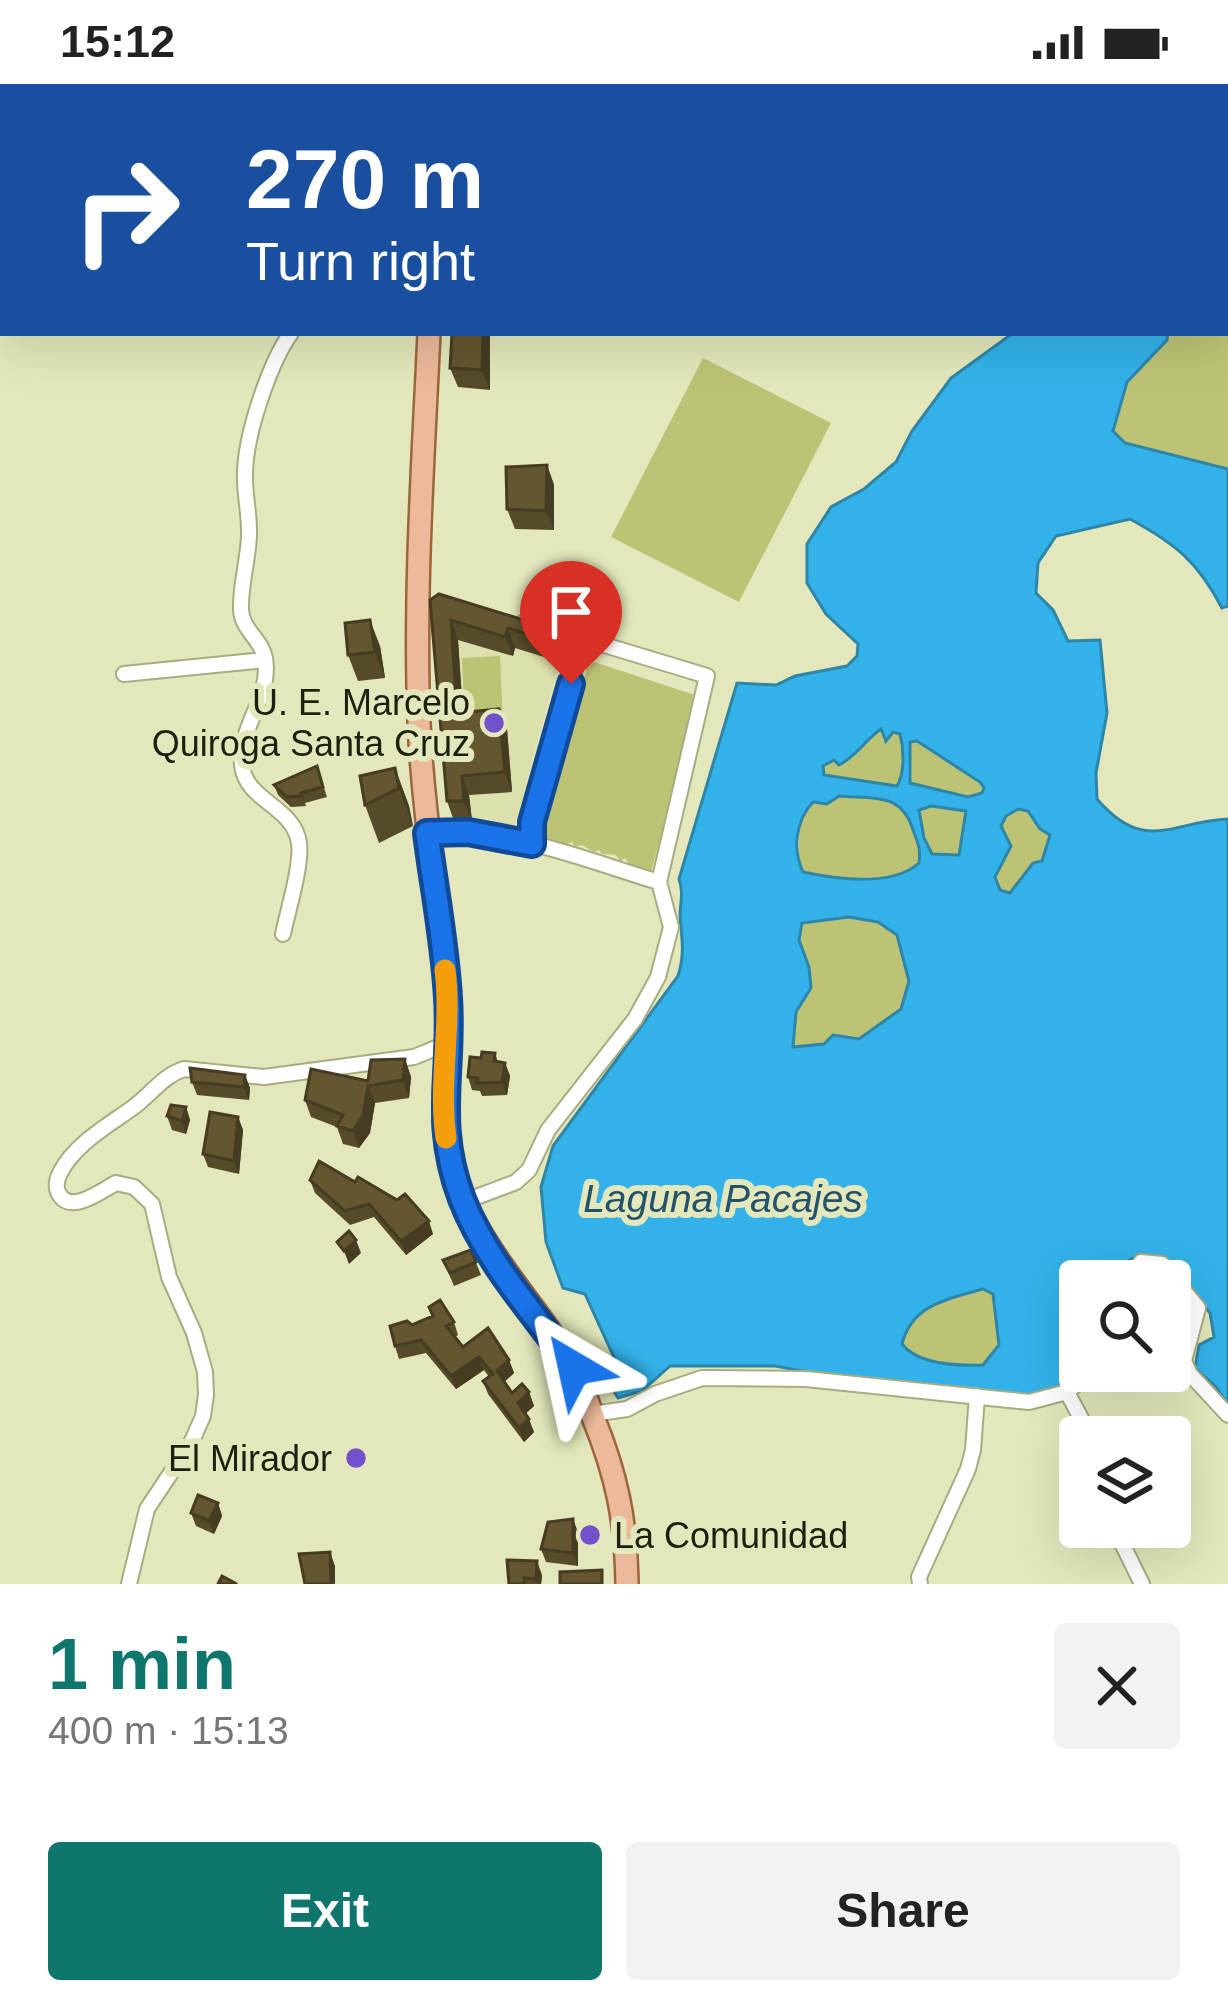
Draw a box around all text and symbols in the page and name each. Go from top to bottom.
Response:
text: 15:12 [60,16,175,67]
icon: right [48,132,204,288]
text: 270 m [246,132,484,226]
text: Turn right [246,231,475,291]
pin [520,561,622,684]
icon: arrive [538,579,604,645]
place label: U. E. Marcelo Quiroga Santa Cruz [152,682,470,764]
marker: U. E. Marcelo Quiroga Santa Cruz [481,710,507,736]
water label: Laguna Pacajes [583,1177,863,1220]
map controls [1059,1260,1191,1548]
button: search [1059,1260,1191,1392]
position arrow [511,1305,637,1431]
button: layers [1059,1416,1191,1548]
place label: El Mirador [168,1438,332,1479]
marker: El Mirador [343,1445,369,1471]
place label: La Comunidad [614,1515,848,1556]
marker: La Comunidad [577,1522,603,1548]
button: close [1054,1623,1180,1749]
text: 1 min [48,1624,236,1704]
text: 400 m · 15:13 [48,1709,289,1752]
button: Exit [48,1842,602,1980]
button: Share [626,1842,1180,1980]

